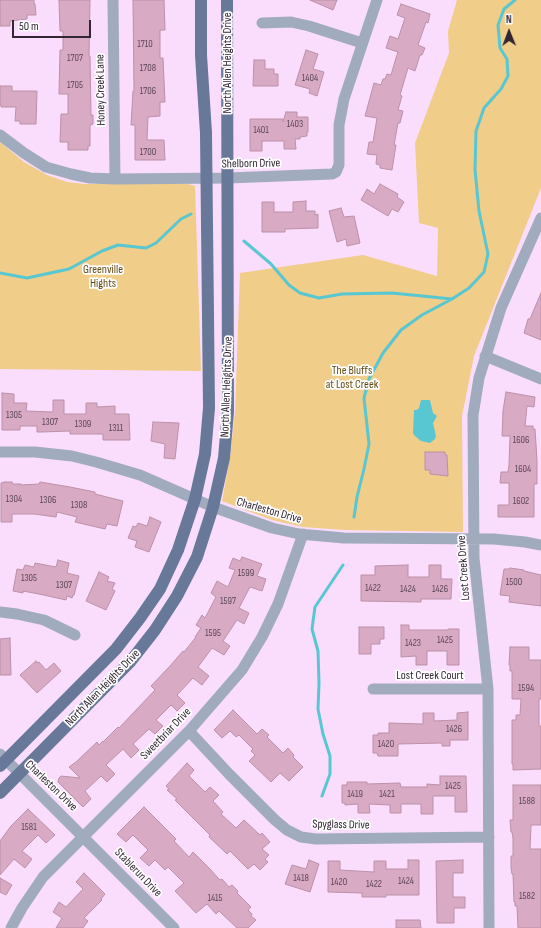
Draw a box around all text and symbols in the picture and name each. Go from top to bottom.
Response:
scale bar [14,12,93,38]
north arrow [489,12,529,52]
street label: North Allen Heights Drive [221,13,235,113]
text: N [506,13,512,26]
text: 50 m [19,19,39,34]
house number: 1710 [137,38,153,50]
house number: 1707 [67,52,83,64]
street label: Honey Creek Lane [93,54,109,126]
house number: 1708 [140,62,156,74]
house number: 1404 [302,72,318,84]
house number: 1705 [67,79,83,91]
house number: 1706 [140,85,156,97]
house number: 1403 [287,118,303,130]
house number: 1401 [253,124,269,136]
house number: 1700 [140,146,156,158]
street label: Shelborn Drive [222,156,280,172]
park label: Greenville Hights [83,263,123,291]
street label: North Allen Heights Drive [218,336,236,438]
park label: The Bluffs at Lost Creek [326,364,378,392]
house number: 1305 [6,409,22,421]
house number: 1307 [42,416,58,428]
house number: 1309 [75,418,91,430]
house number: 1311 [109,422,123,434]
house number: 1606 [513,434,529,446]
house number: 1604 [515,463,531,475]
house number: 1304 [6,493,22,505]
house number: 1306 [40,494,56,506]
street label: Charleston Drive [235,495,303,527]
house number: 1602 [513,495,529,507]
house number: 1308 [71,499,87,511]
street label: Lost Creek Drive [455,535,473,601]
house number: 1599 [238,567,254,579]
house number: 1305 [21,572,37,584]
house number: 1500 [506,576,522,588]
house number: 1307 [56,579,72,591]
house number: 1422 [365,582,381,594]
house number: 1424 [400,583,416,595]
house number: 1426 [432,583,448,595]
house number: 1597 [220,595,236,607]
house number: 1595 [205,627,221,639]
house number: 1425 [437,634,453,646]
house number: 1423 [405,637,421,649]
street label: North Allen Heights Drive [63,647,143,729]
street label: Lost Creek Court [396,669,464,683]
house number: 1594 [518,682,534,694]
street label: Sweetbriar Drive [138,705,194,763]
house number: 1426 [446,723,462,735]
house number: 1420 [378,738,394,750]
street label: Charleston Drive [22,758,80,814]
house number: 1425 [445,780,461,792]
house number: 1419 [347,788,363,800]
house number: 1421 [379,788,395,800]
house number: 1588 [519,795,535,807]
street label: Spyglass Drive [312,817,370,833]
house number: 1581 [21,821,37,833]
street label: Stablerun Drive [111,846,165,900]
house number: 1418 [293,872,309,884]
house number: 1424 [398,875,414,887]
house number: 1420 [331,876,347,888]
house number: 1422 [366,878,382,890]
house number: 1582 [519,890,535,902]
house number: 1415 [207,892,223,904]

